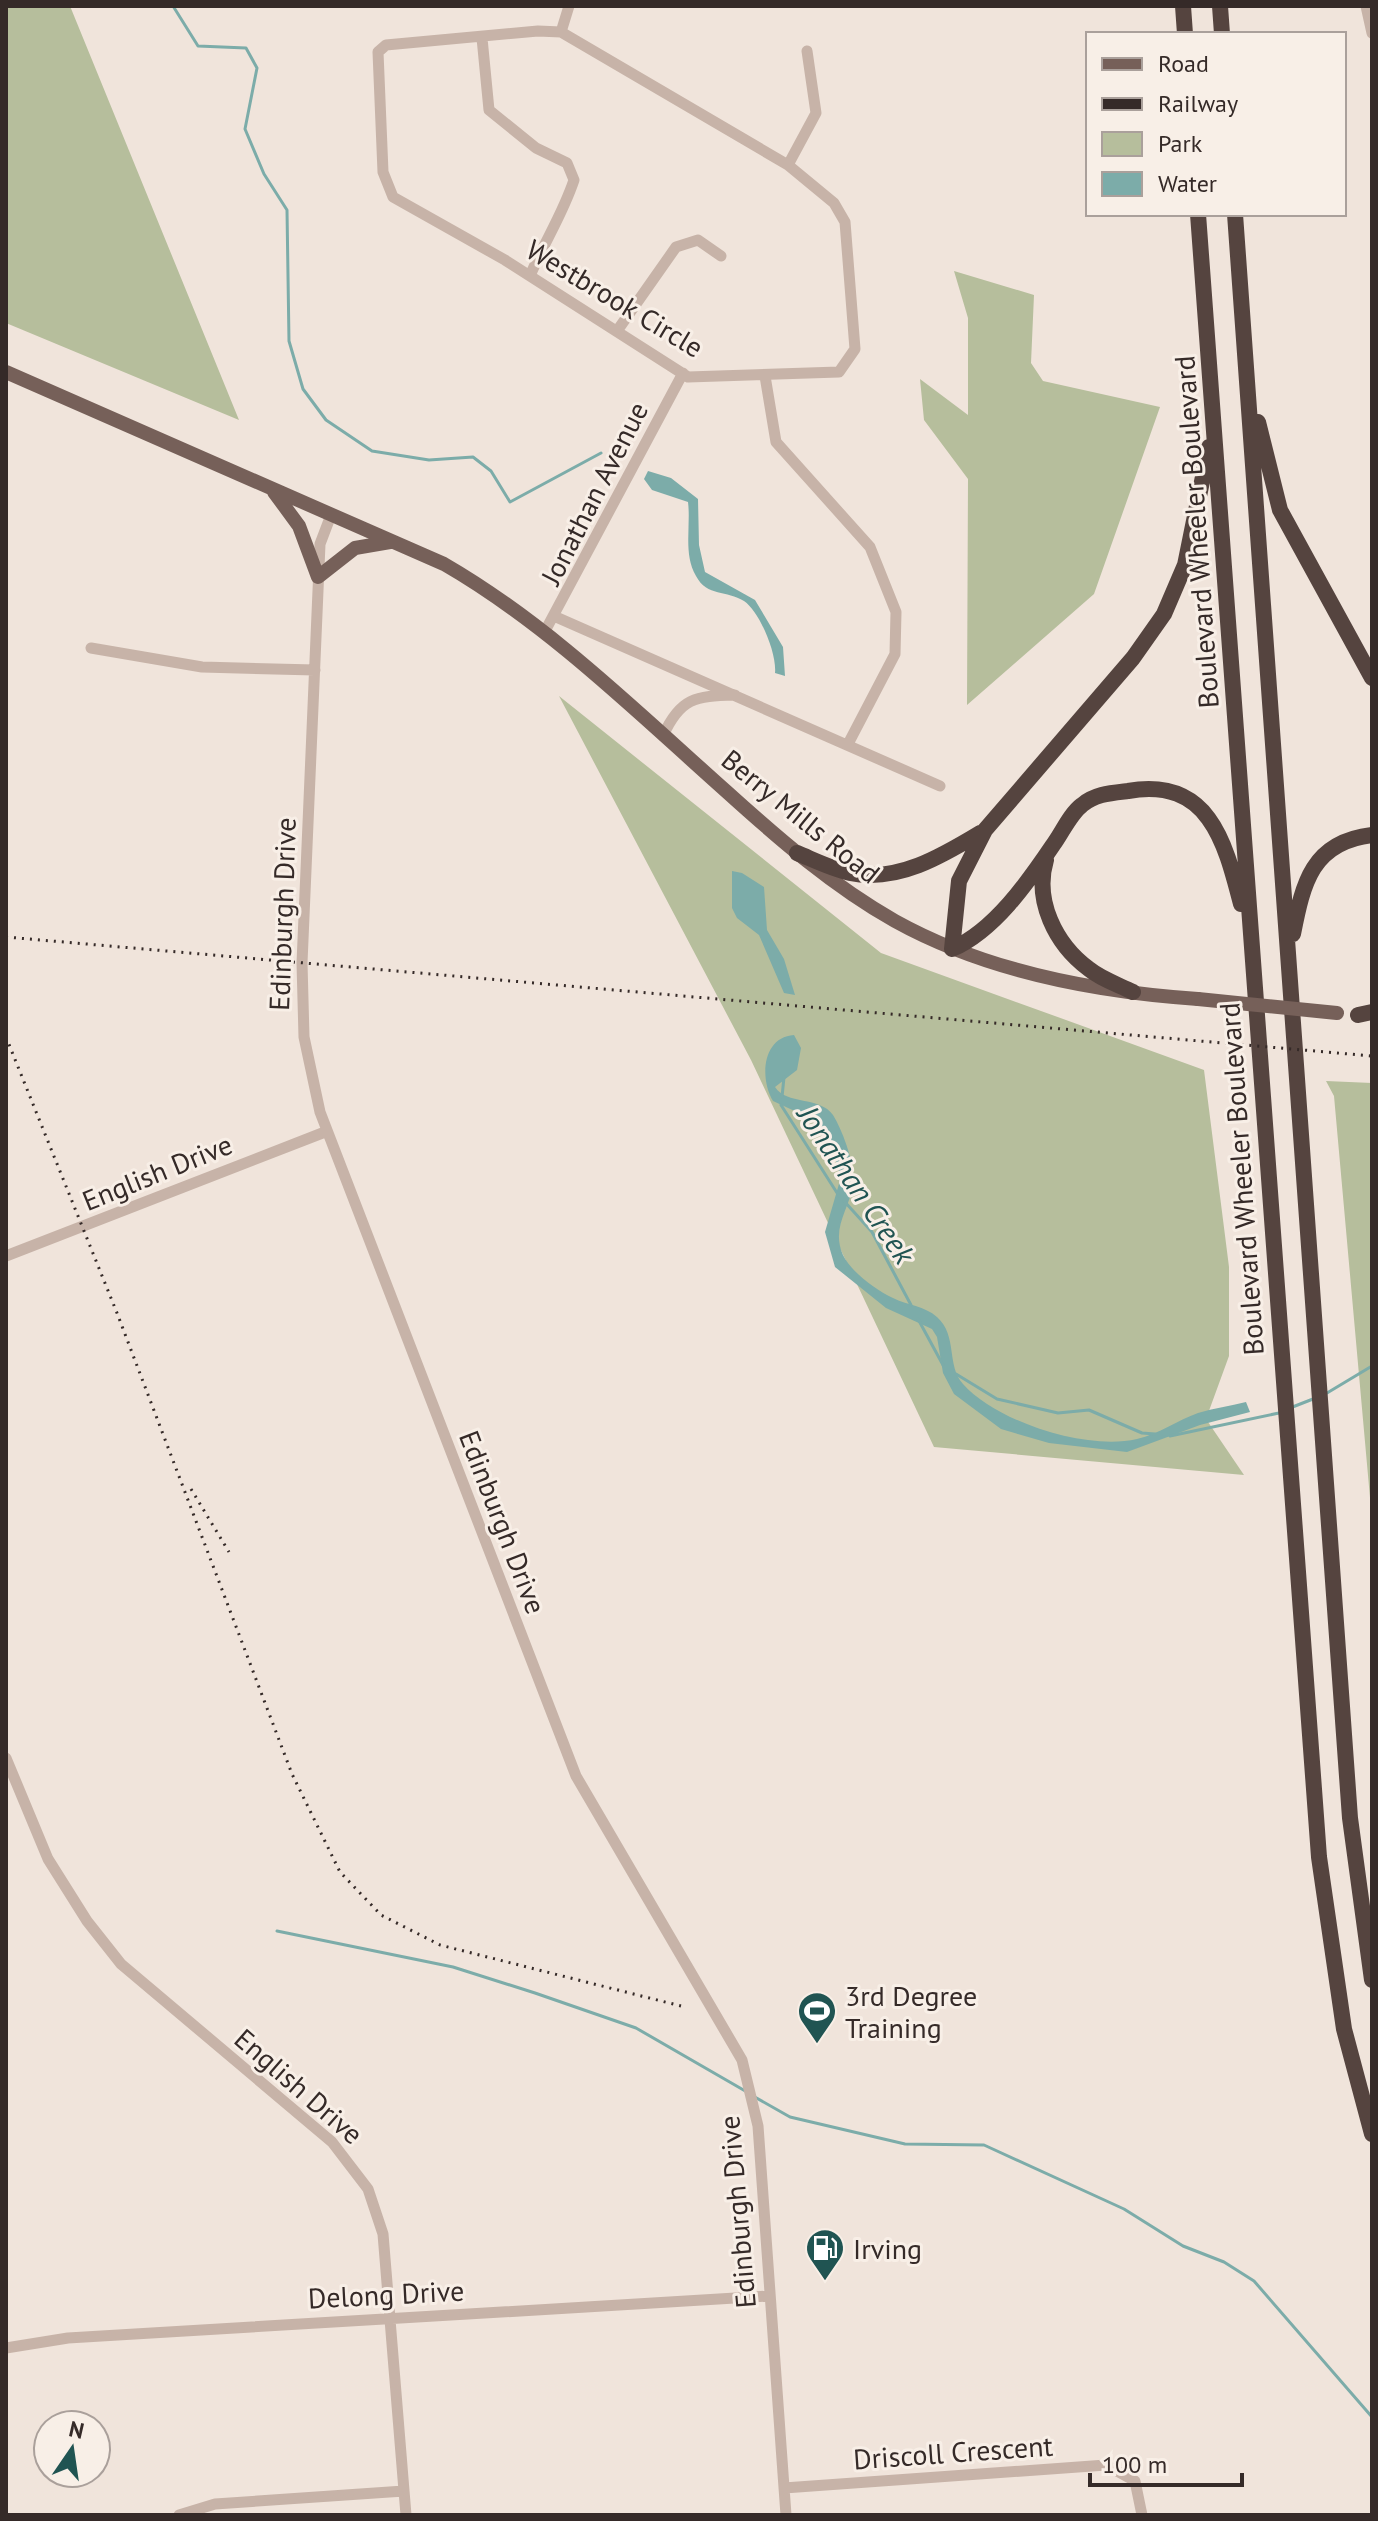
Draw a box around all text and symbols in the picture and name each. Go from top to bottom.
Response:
legend [1086,32,1346,216]
text: Road [1158,48,1209,79]
text: Railway [1158,88,1238,119]
text: Park [1158,128,1203,159]
text: Water [1158,168,1217,199]
street label: Westbrook Circle [520,231,710,365]
street label: Boulevard Wheeler Boulevard [1165,354,1227,710]
street label: Jonathan Avenue [532,395,656,592]
street label: Berry Mills Road [714,741,888,891]
street label: Edinburgh Drive [260,817,304,1011]
street label: Boulevard Wheeler Boulevard [1210,1001,1272,1357]
water label: Jonathan Creek [788,1095,925,1272]
street label: English Drive [77,1125,237,1219]
street label: Edinburgh Drive [451,1425,555,1619]
place label: 3rd Degree Training [845,1977,977,2046]
sports icon: 3rd Degree Training [796,1990,838,2045]
street label: English Drive [227,2020,371,2152]
street label: Edinburgh Drive [710,2114,764,2310]
fuel station icon: Irving [804,2227,846,2282]
place label: Irving [853,2230,922,2267]
street label: Delong Drive [307,2271,465,2317]
north arrow [32,2409,112,2489]
text: N [66,2414,87,2445]
street label: Driscoll Crescent [852,2427,1055,2477]
scale bar [1090,2437,1242,2487]
text: 100 m [1102,2449,1167,2480]

